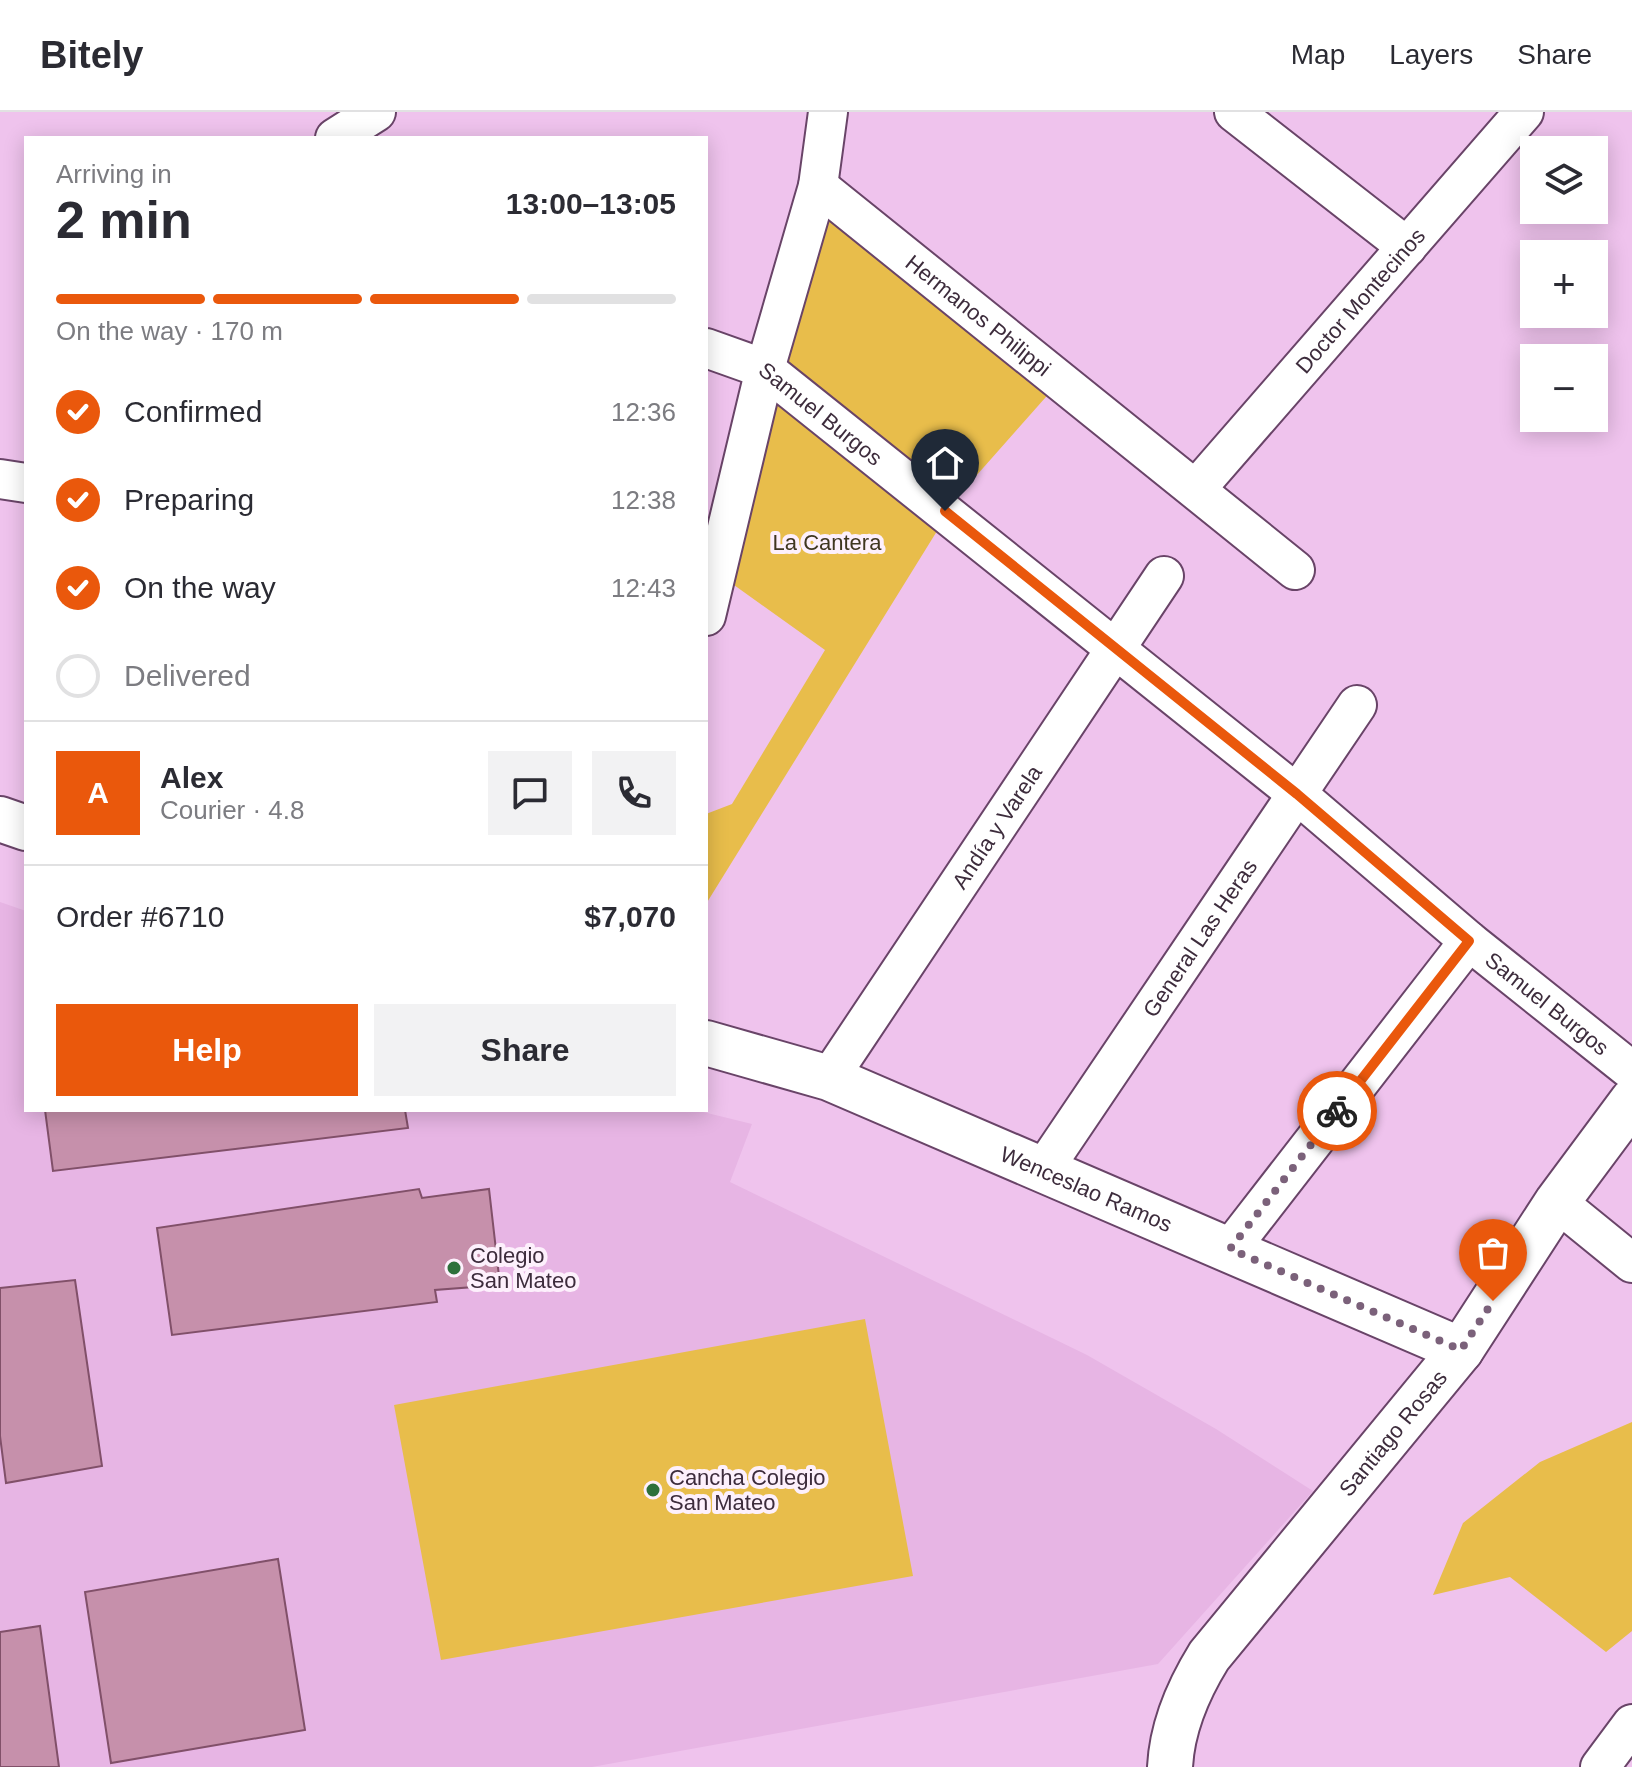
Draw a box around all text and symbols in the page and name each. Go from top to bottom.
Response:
text: Bitely [40,34,143,76]
text: Map [1291,39,1345,70]
text: Layers [1389,39,1473,70]
text: Share [1517,39,1592,70]
map controls [1520,136,1608,432]
button: layers [1520,136,1608,224]
text: Arriving in [56,159,172,189]
text: 13:00–13:05 [506,187,676,220]
text: 2 min [56,191,192,249]
street label: Doctor Montecinos [1291,223,1430,378]
button: + [1520,240,1608,328]
street label: Hermanos Philippi [901,250,1056,381]
text: On the way · 170 m [56,316,283,346]
button: − [1520,344,1608,432]
street label: Samuel Burgos [754,357,887,471]
icon: check [56,390,100,434]
text: Confirmed [124,395,262,428]
text: 12:36 [611,397,676,427]
pin [911,429,979,511]
icon: home [923,441,967,485]
icon: check [56,478,100,522]
text: Preparing [124,483,254,516]
text: 12:38 [611,485,676,515]
park label: La Cantera [773,530,882,555]
icon: check [56,566,100,610]
text: On the way [124,571,276,604]
text: 12:43 [611,573,676,603]
text: Delivered [124,659,251,692]
button: chat [488,751,572,835]
button: phone [592,751,676,835]
street label: Andía y Varela [947,760,1048,893]
text: Alex [160,761,223,794]
text: A [87,776,109,809]
text: Courier · 4.8 [160,795,305,825]
street label: General Las Heras [1138,855,1262,1022]
text: Order #6710 [56,900,224,933]
text: $7,070 [584,900,676,933]
street label: Samuel Burgos [1480,947,1614,1061]
button: Help [56,1004,358,1096]
button: Share [374,1004,676,1096]
courier [1297,1071,1377,1151]
icon: bike [1315,1089,1359,1133]
street label: Wenceslao Ramos [996,1141,1176,1237]
pin [1459,1219,1527,1301]
icon: bag [1471,1231,1515,1275]
place label: Colegio San Mateo [470,1243,576,1293]
marker: Colegio San Mateo [445,1259,463,1277]
street label: Santiago Rosas [1334,1365,1452,1501]
place label: Cancha Colegio San Mateo [669,1465,826,1515]
marker: Cancha Colegio San Mateo [644,1481,662,1499]

